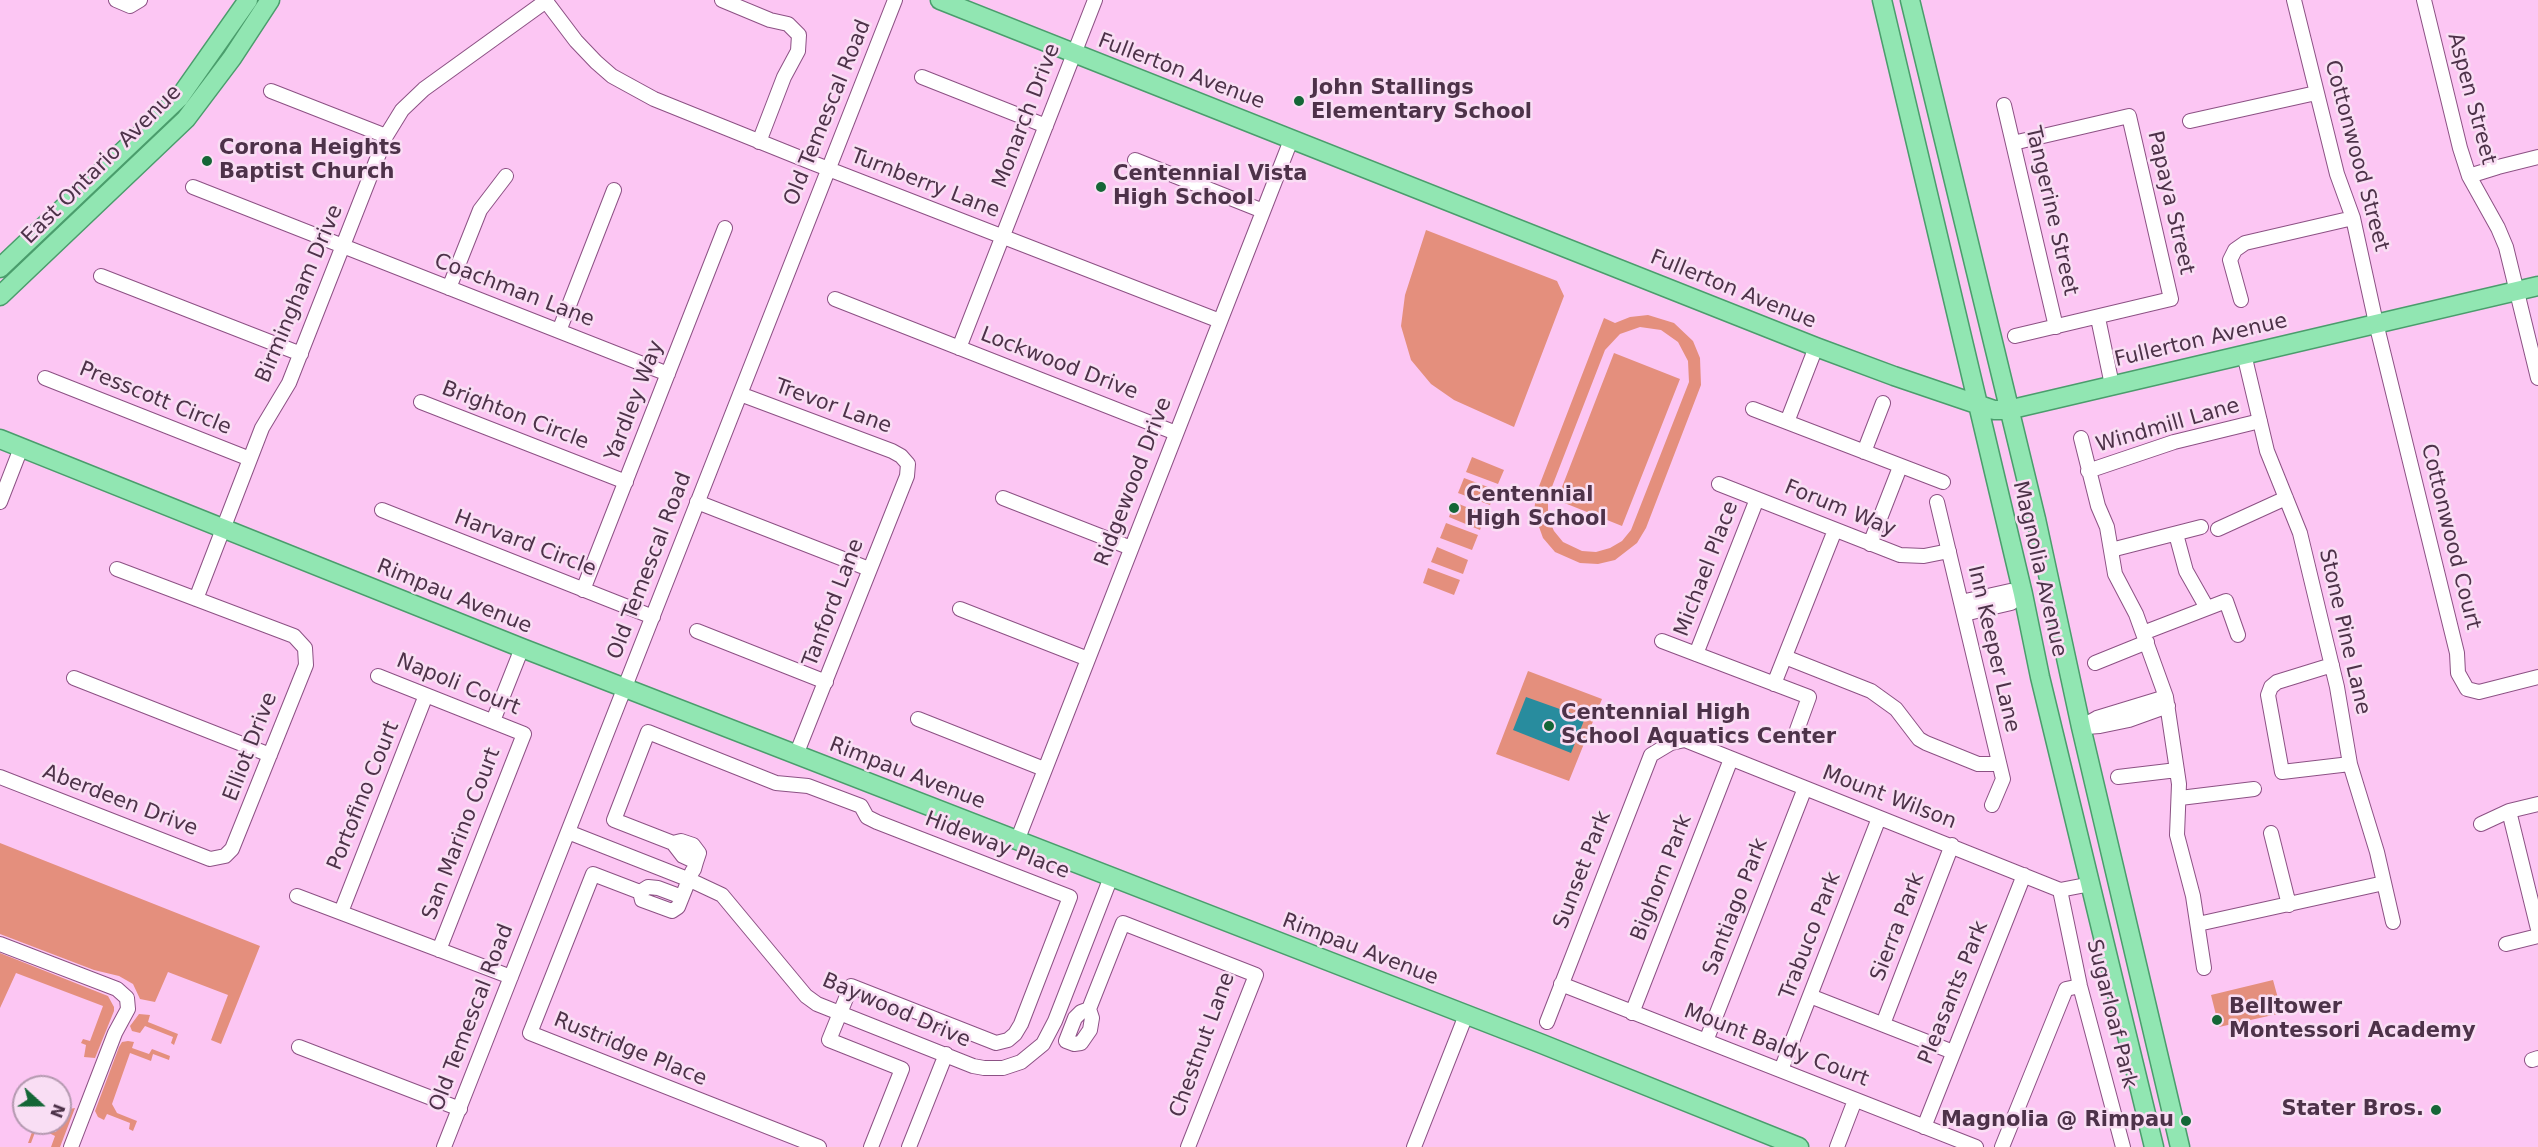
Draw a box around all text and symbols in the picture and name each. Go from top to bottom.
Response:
street label: Old Temescal Road [779,16,877,210]
street label: Fullerton Avenue [1094,29,1268,115]
street label: Aspen Street [2441,30,2501,168]
street label: Monarch Drive [988,40,1066,192]
street label: Cottonwood Street [2318,58,2394,254]
place label: John Stallings Elementary School [1311,76,1532,126]
street label: East Ontario Avenue [17,80,187,250]
marker: John Stallings Elementary School [1292,94,1306,108]
street label: Tangerine Street [2019,124,2083,298]
street label: Papaya Street [2141,129,2199,277]
place label: Corona Heights Baptist Church [219,136,402,186]
street label: Turnberry Lane [847,144,1003,224]
marker: Corona Heights Baptist Church [200,154,214,168]
place label: Centennial Vista High School [1113,162,1307,212]
marker: Centennial Vista High School [1094,180,1108,194]
street label: Birmingham Drive [251,201,349,387]
street label: Fullerton Avenue [1646,245,1820,335]
street label: Coachman Lane [430,249,598,333]
street label: Fullerton Avenue [2112,309,2290,373]
street label: Lockwood Drive [977,322,1141,406]
street label: Yardley Way [600,337,670,465]
street label: Presscott Circle [75,357,235,441]
street label: Trevor Lane [771,374,895,440]
street label: Brighton Circle [438,376,592,456]
street label: Windmill Lane [2093,393,2243,459]
street label: Ridgewood Drive [1090,394,1178,570]
street label: Cottonwood Court [2415,441,2485,633]
street label: Old Temescal Road [603,469,697,663]
street label: Forum Way [1781,475,1899,543]
street label: Magnolia Avenue [2007,479,2071,659]
place label: Centennial High School [1466,483,1607,533]
street label: Michael Place [1670,498,1744,640]
marker: Centennial High School [1447,501,1461,515]
street label: Harvard Circle [451,505,599,583]
street label: Tanford Lane [798,536,870,670]
street label: Stone Pine Lane [2313,547,2375,717]
street label: Rimpau Avenue [373,554,535,640]
street label: Inn Keeper Lane [1962,563,2024,735]
street label: Napoli Court [393,649,523,721]
street label: Elliot Drive [219,689,283,805]
place label: Centennial High School Aquatics Center [1561,701,1836,751]
street label: Portofino Court [323,718,405,874]
marker: Centennial High School Aquatics Center [1542,719,1556,733]
street label: Rimpau Avenue [825,733,989,815]
street label: San Marino Court [418,744,506,924]
street label: Aberdeen Drive [39,760,201,842]
street label: Mount Wilson [1818,761,1960,835]
street label: Hideway Place [921,807,1073,885]
street label: Sunset Park [1549,808,1617,932]
street label: Bighorn Park [1626,811,1698,945]
street label: Santiago Park [1698,835,1774,979]
street label: Trabuco Park [1775,869,1847,1003]
street label: Sierra Park [1866,869,1930,985]
street label: Rimpau Avenue [1278,909,1442,991]
street label: Pleasants Park [1914,918,1994,1068]
street label: Old Temescal Road [425,921,519,1115]
street label: Sugarloaf Park [2080,937,2142,1091]
street label: Baywood Drive [818,968,974,1054]
street label: Chestnut Lane [1165,969,1241,1121]
place label: Belltower Montessori Academy [2229,995,2476,1045]
street label: Mount Baldy Court [1680,999,1872,1093]
street label: Rustridge Place [550,1008,710,1092]
marker: Belltower Montessori Academy [2210,1013,2224,1027]
north arrow [12,1075,72,1135]
place label: Stater Bros. [2281,1097,2424,1123]
text: N [46,1101,69,1121]
marker: Stater Bros. [2429,1103,2443,1117]
place label: Magnolia @ Rimpau [1941,1108,2174,1134]
marker: Magnolia @ Rimpau [2179,1114,2193,1128]

